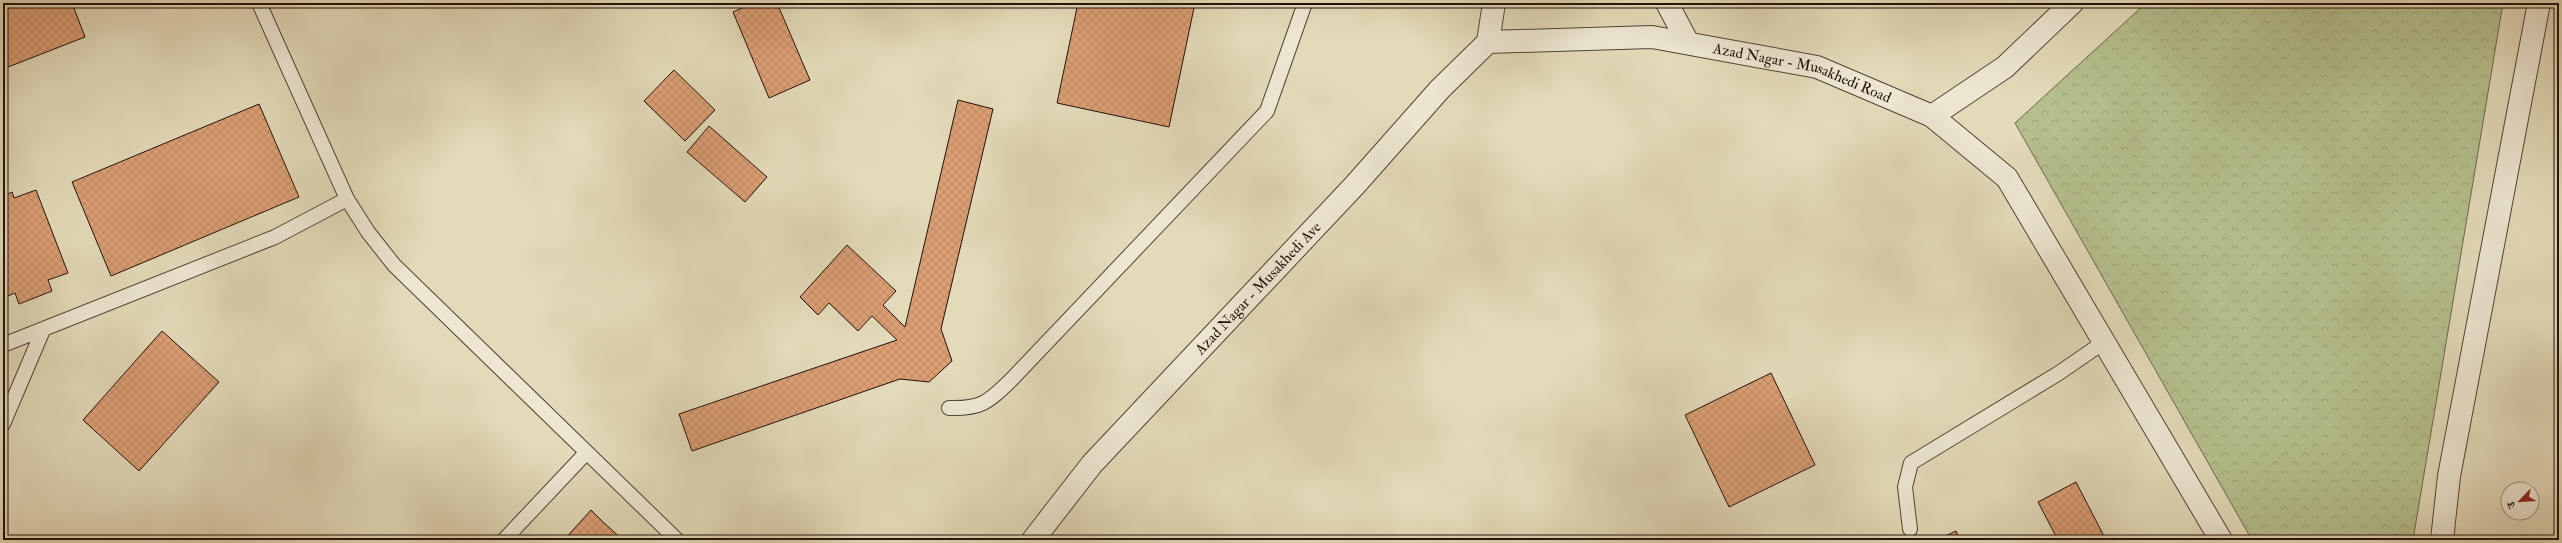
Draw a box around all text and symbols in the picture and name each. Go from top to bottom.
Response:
street label: Azad Nagar - Musakhedi Road [1711,39,1895,107]
street label: Azad Nagar - Musakhedi Ave [1190,218,1325,359]
north arrow [2500,481,2540,521]
text: उ [2504,498,2519,511]

